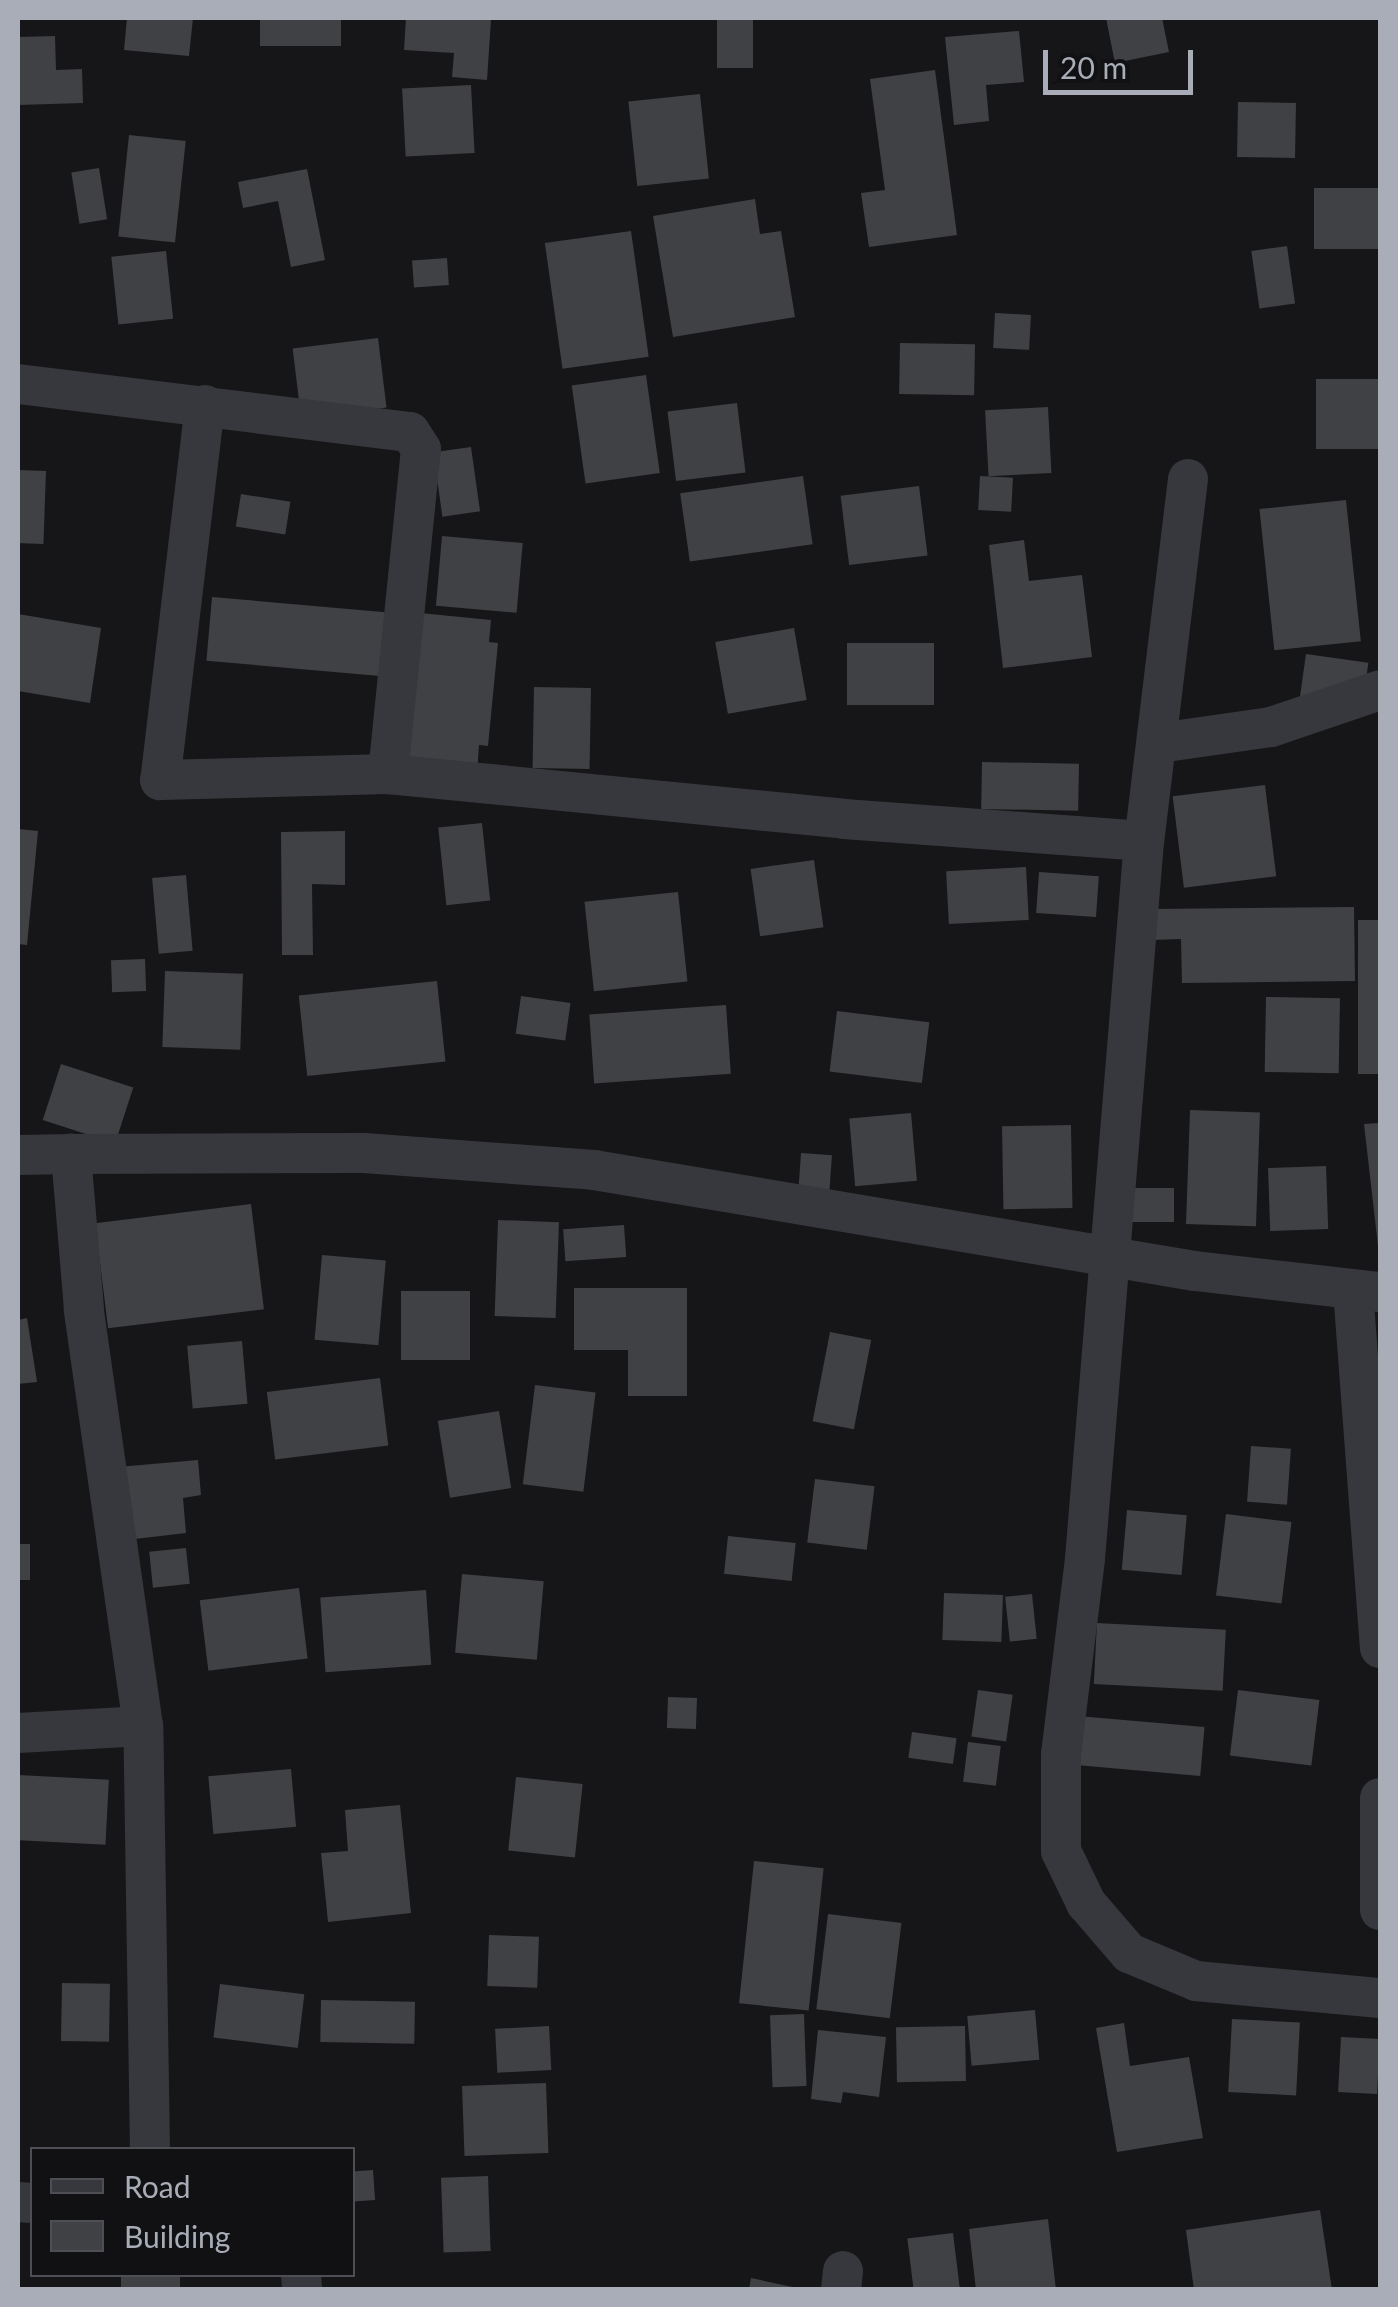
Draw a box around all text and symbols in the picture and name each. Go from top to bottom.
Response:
scale bar [1048,30,1198,92]
text: 20 m [1060,49,1127,85]
legend [30,2147,355,2277]
text: Road [124,2168,191,2204]
text: Building [124,2218,230,2254]

